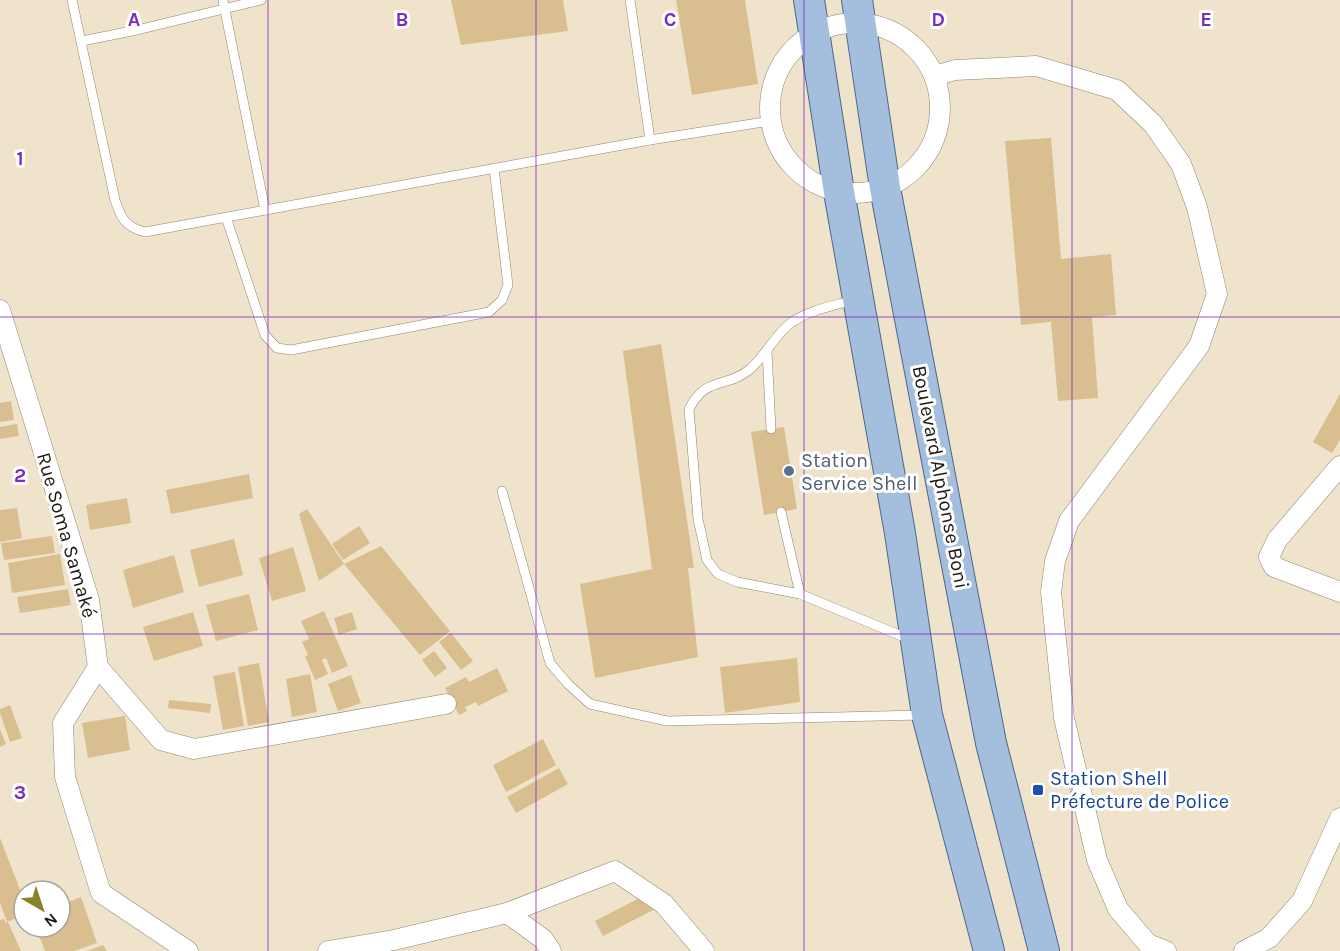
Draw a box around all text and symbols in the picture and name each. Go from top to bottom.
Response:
text: A [128,8,141,31]
text: B [396,8,408,31]
text: C [664,8,676,31]
text: D [931,8,945,31]
text: E [1200,8,1212,31]
text: 1 [16,147,24,170]
street label: Boulevard Alphonse Boni [908,363,973,591]
place label: Station Service Shell [801,449,918,495]
street label: Rue Soma Samaké [32,450,101,621]
text: 2 [14,464,26,487]
marker: Station Service Shell [782,464,796,478]
place label: Station Shell Préfecture de Police [1050,767,1229,813]
text: 3 [14,781,26,804]
marker: Station Shell Préfecture de Police [1031,783,1045,797]
north arrow [12,879,72,939]
text: N [41,909,62,931]

